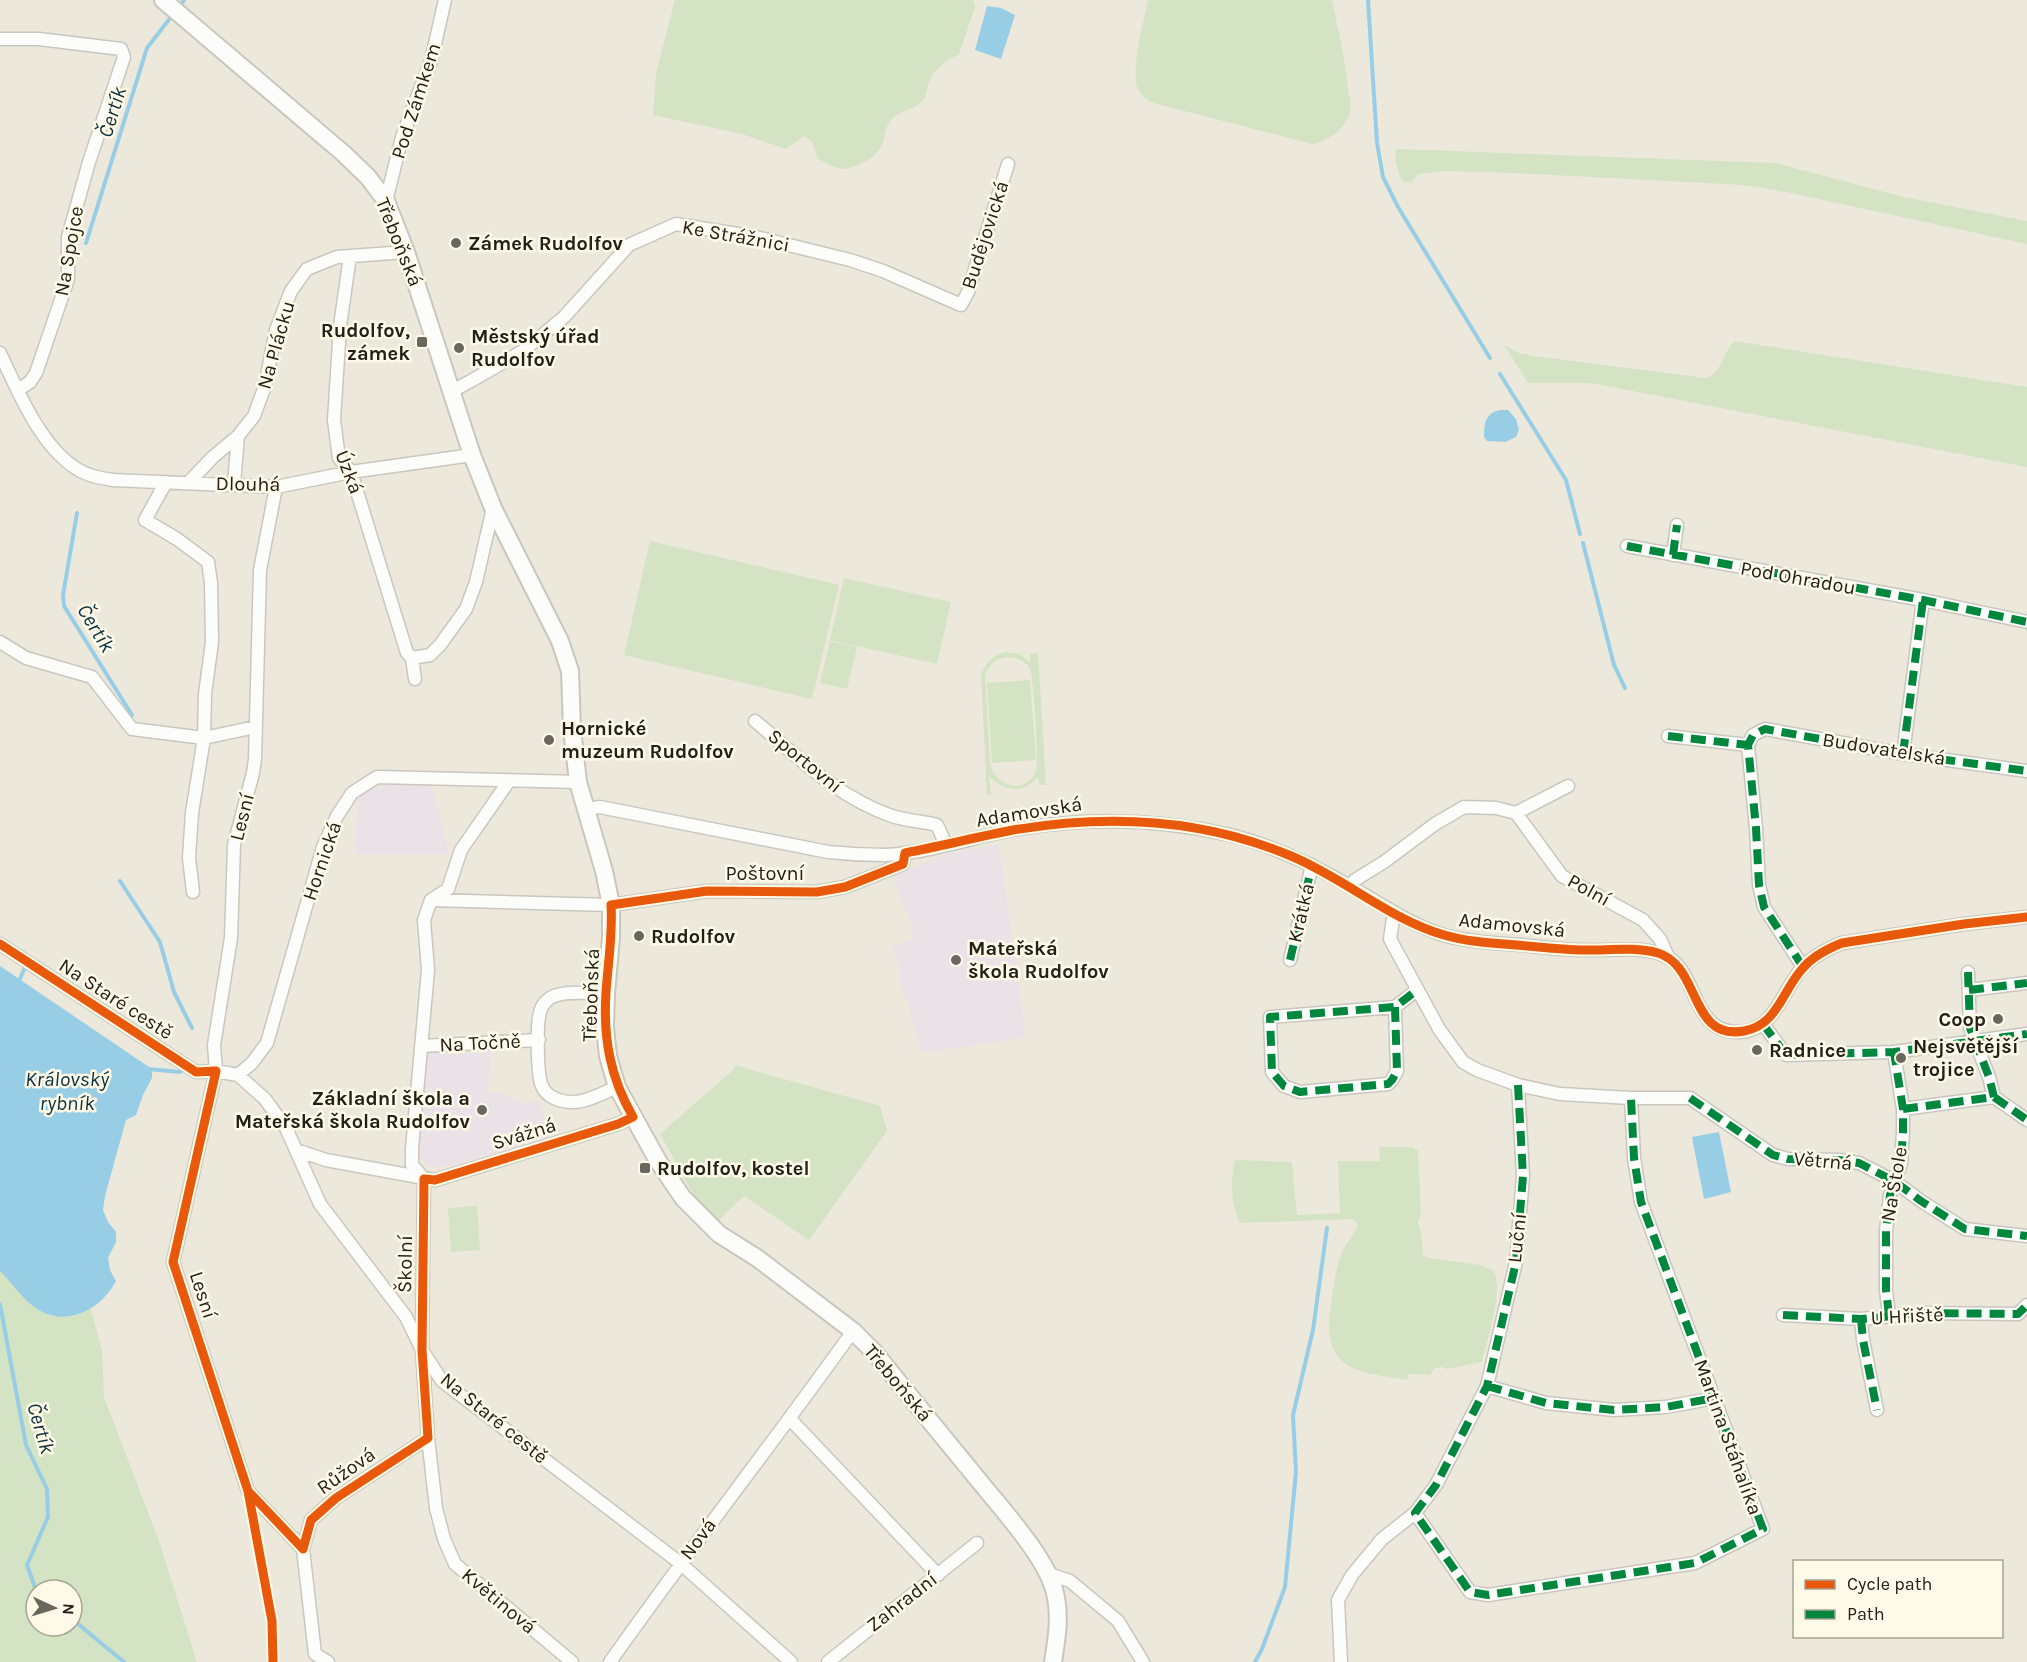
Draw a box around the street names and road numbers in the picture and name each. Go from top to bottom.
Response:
street label: Pod Zámkem [386,40,446,162]
street label: Budějovická [957,178,1013,292]
street label: Třeboňská [371,194,427,290]
street label: Na Spojce [50,204,88,298]
street label: Ke Strážnici [680,215,792,257]
street label: Na Plácku [252,298,300,392]
street label: Úzká [330,447,369,497]
street label: Dlouhá [215,472,281,496]
street label: Pod Ohradou [1739,557,1857,599]
street label: Sportovní [763,724,847,798]
street label: Budovatelská [1821,728,1947,770]
street label: Lesní [225,791,259,843]
street label: Adamovská [974,792,1084,832]
street label: Hornická [298,818,346,904]
street label: Poštovní [725,862,805,885]
street label: Polní [1563,869,1615,911]
street label: Krátká [1283,881,1319,945]
street label: Adamovská [1458,908,1566,942]
street label: Třeboňská [578,948,604,1042]
street label: Na Staré cestě [55,954,177,1044]
street label: Na Točně [439,1029,521,1057]
street label: Svážná [489,1113,559,1155]
street label: Na Štole [1875,1144,1912,1223]
street label: Větrná [1793,1147,1853,1175]
street label: Luční [1503,1212,1531,1264]
street label: Školní [392,1235,417,1293]
street label: Lesní [185,1269,221,1321]
street label: U Hřiště [1870,1303,1944,1329]
street label: Třeboňská [859,1340,937,1426]
street label: Martina Stáhalíka [1689,1356,1767,1518]
street label: Na Staré cestě [436,1368,552,1468]
street label: Růžová [312,1443,380,1499]
street label: Nová [675,1514,721,1564]
street label: Květinová [457,1563,541,1639]
street label: Zahradní [862,1567,942,1637]

